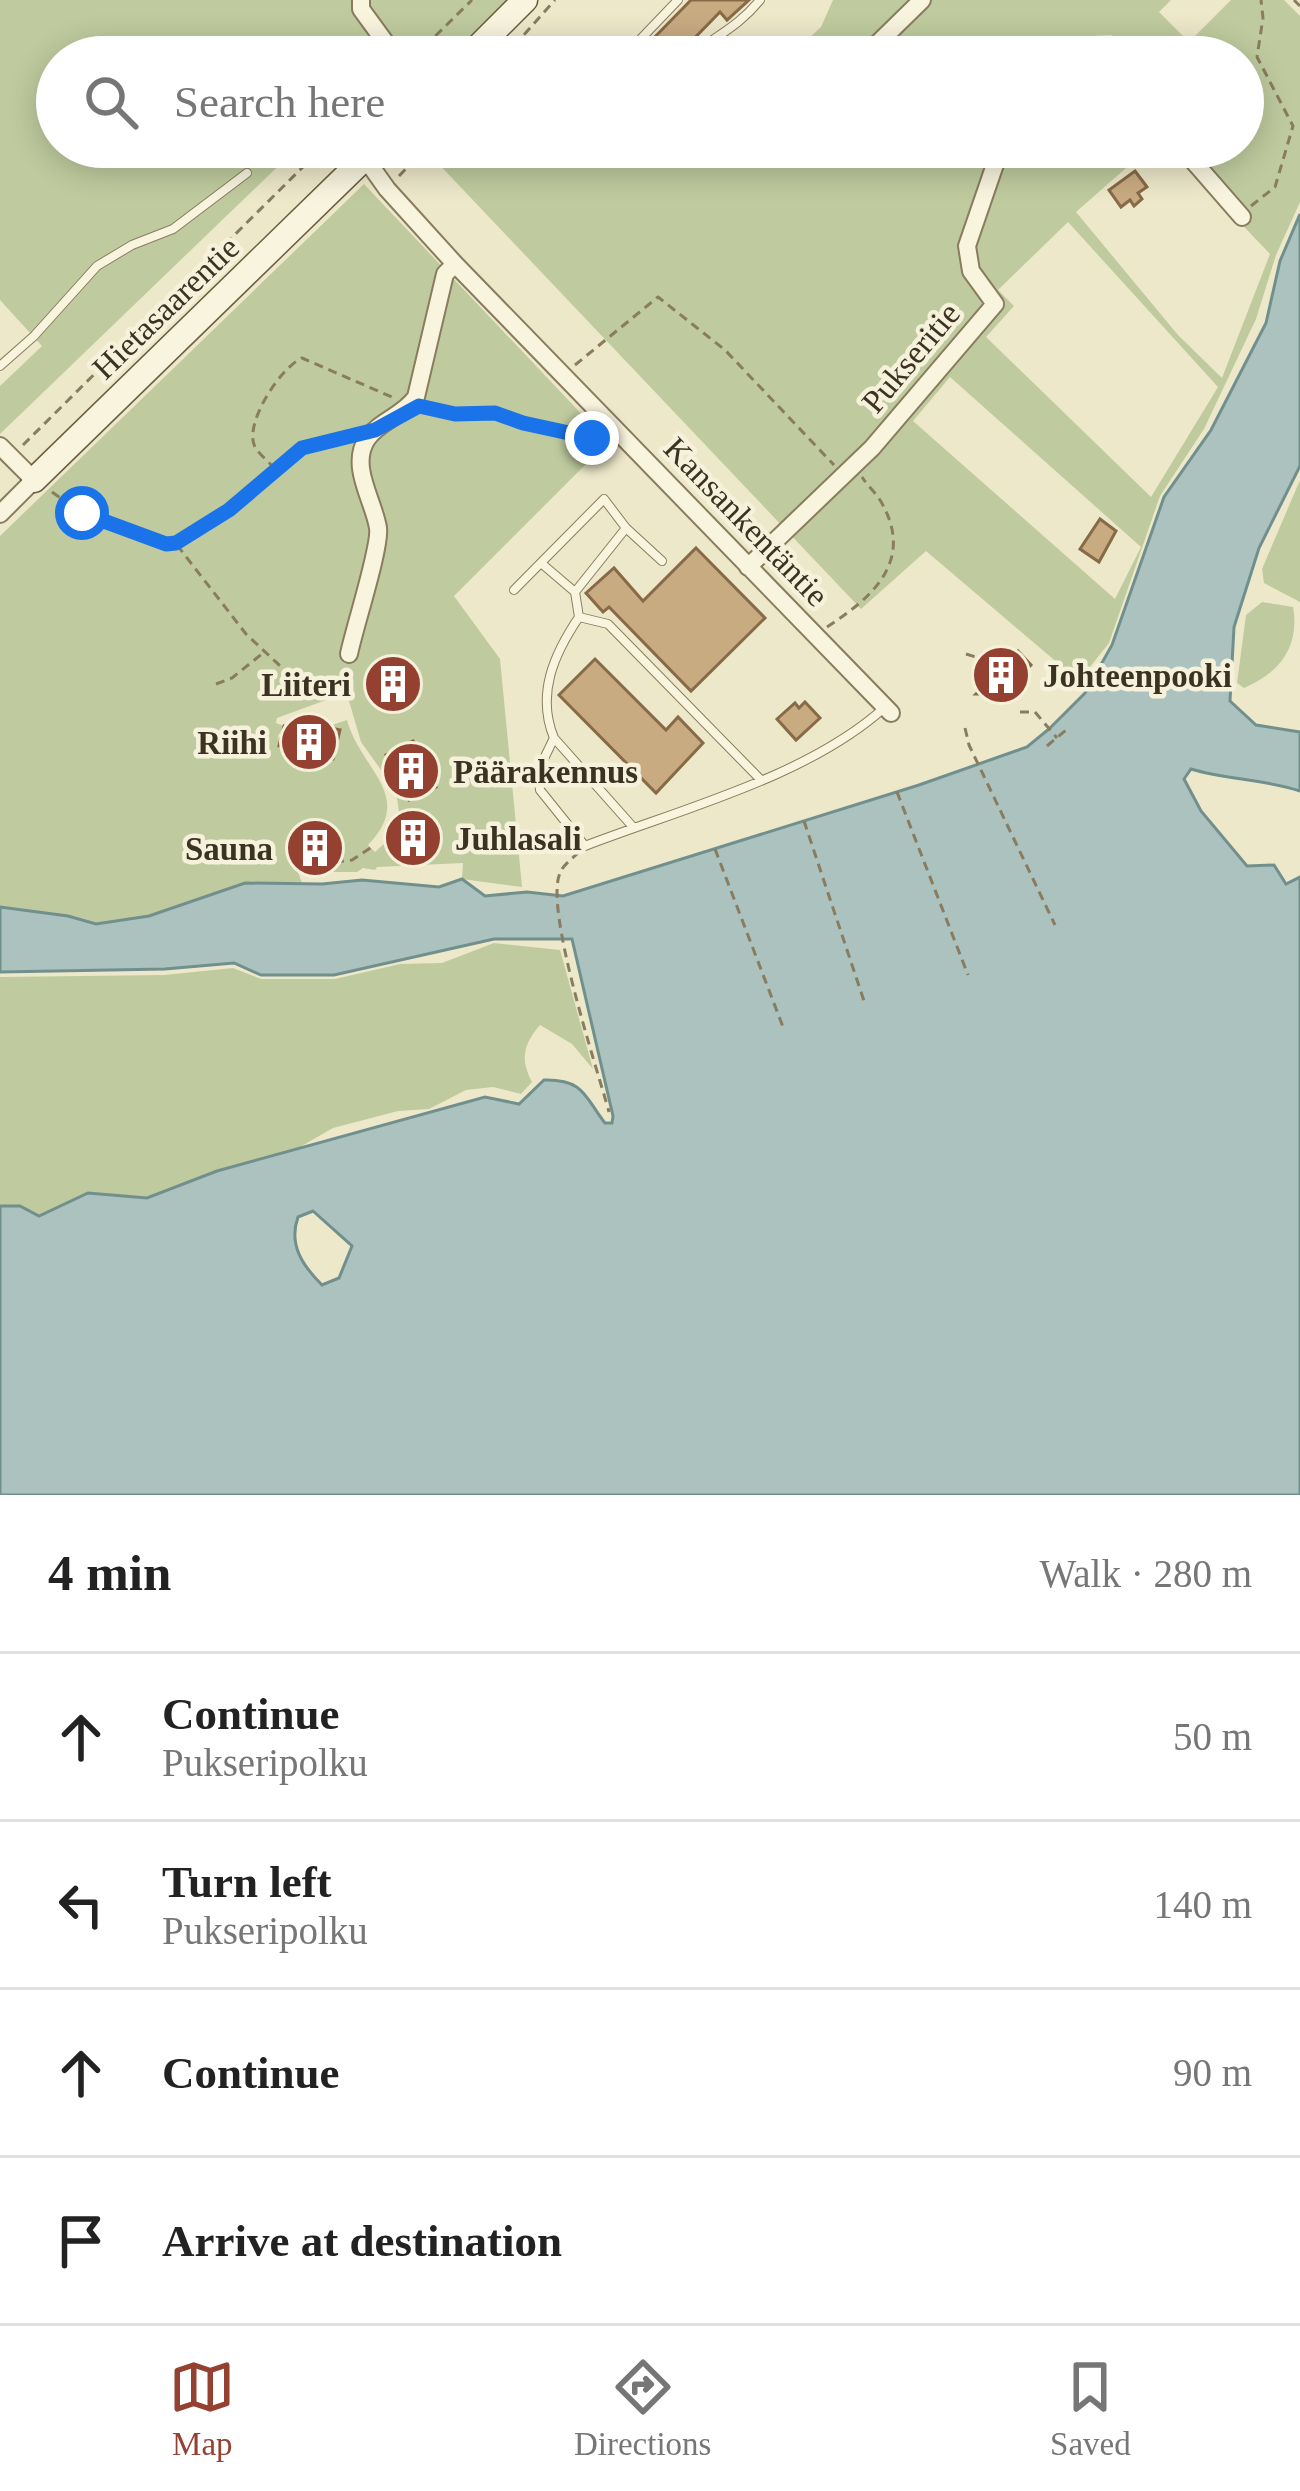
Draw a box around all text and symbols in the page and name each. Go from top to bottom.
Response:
search box [36,36,1264,168]
icon: search [78,69,144,135]
text: Search here [174,77,385,127]
street label: Hietasaarentie [85,229,246,386]
street label: Pukseritie [855,296,967,420]
route end [565,411,619,465]
street label: Kansankentäntie [657,430,836,613]
route start [55,486,109,540]
building icon: Johteenpooki [970,644,1032,706]
building icon: Liiteri [362,653,424,715]
place label: Johteenpooki [1043,658,1232,694]
place label: Liiteri [261,667,351,703]
building icon: Riihi [278,711,340,773]
place label: Riihi [197,725,267,761]
building icon: Päärakennus [380,740,442,802]
place label: Päärakennus [453,754,638,790]
building icon: Juhlasali [382,807,444,869]
building icon: Sauna [284,817,346,879]
place label: Juhlasali [455,821,582,857]
place label: Sauna [185,831,273,867]
text: 4 min [48,1545,171,1601]
text: Walk · 280 m [1040,1552,1252,1595]
text: Continue [162,1689,340,1739]
icon: ahead [48,1704,114,1770]
text: 50 m [1173,1715,1252,1758]
text: Pukseripolku [162,1741,368,1784]
text: Turn left [162,1857,332,1907]
icon: left [48,1872,114,1938]
text: 140 m [1153,1883,1252,1926]
text: Pukseripolku [162,1909,368,1952]
icon: ahead [48,2040,114,2106]
text: Continue [162,2048,340,2098]
text: 90 m [1173,2051,1252,2094]
icon: arrive [48,2208,114,2274]
text: Arrive at destination [162,2216,562,2266]
tab: Map [169,2354,235,2463]
tab: Directions [574,2354,711,2463]
tab: Saved [1050,2354,1131,2463]

